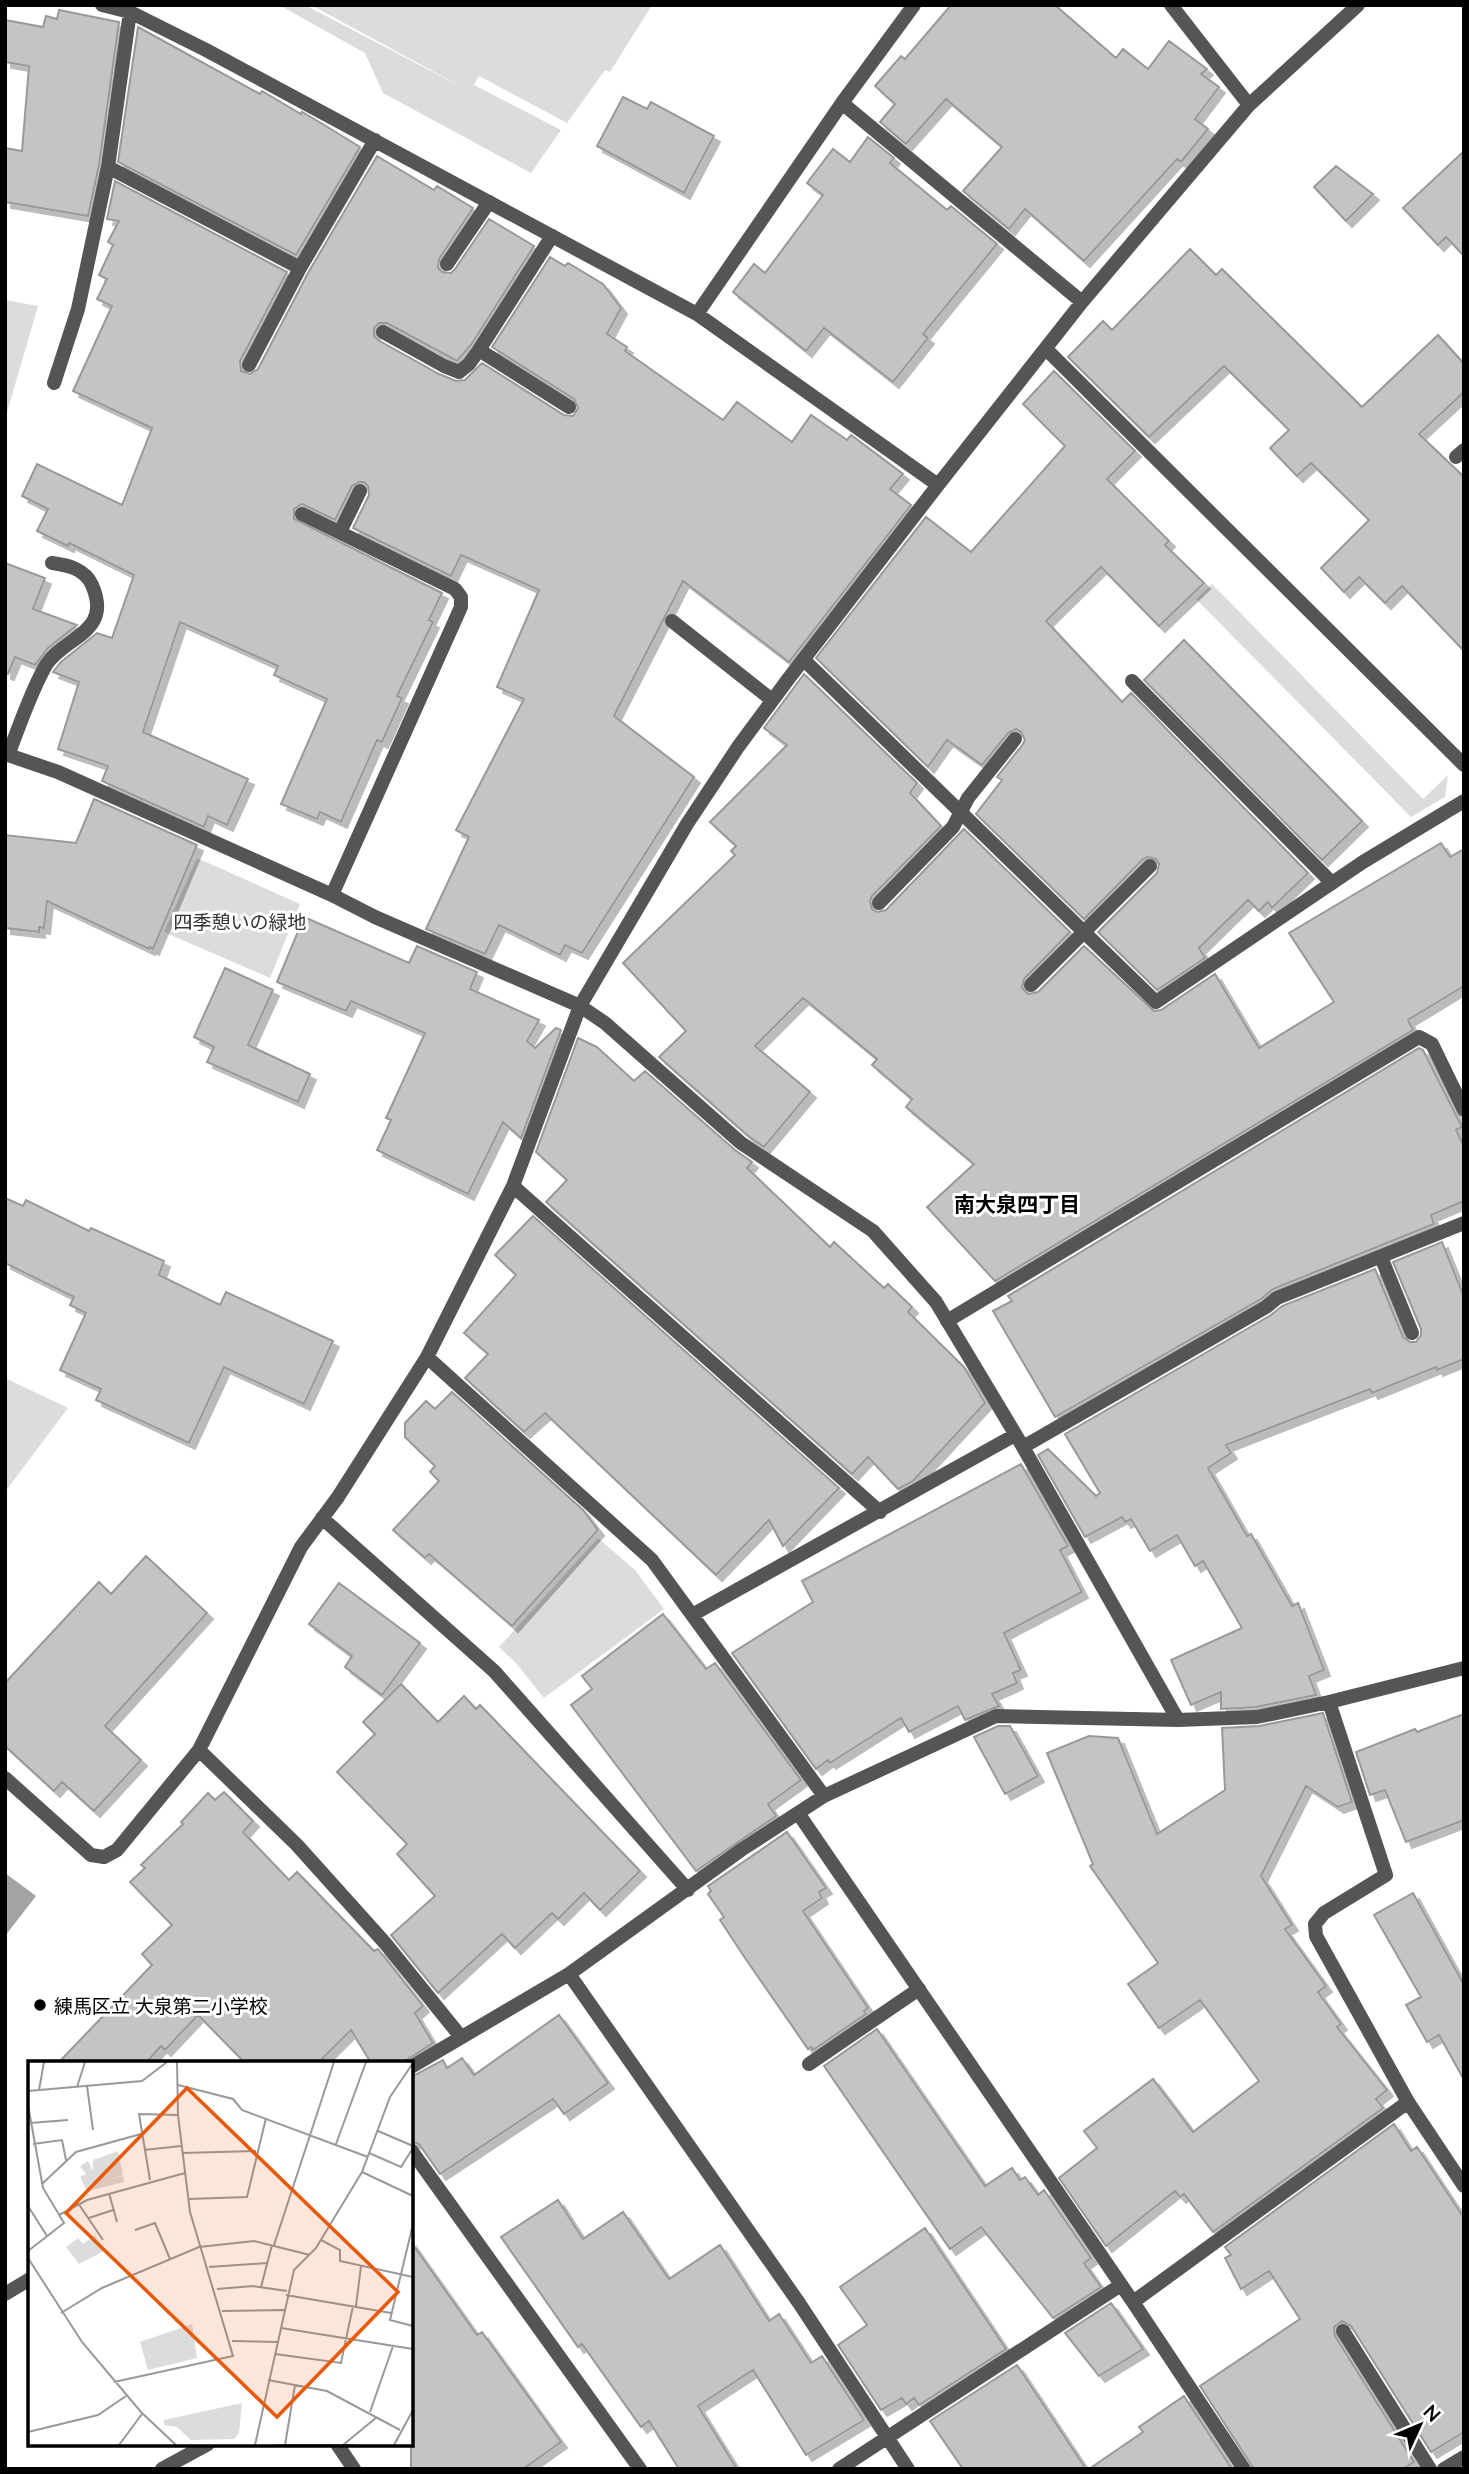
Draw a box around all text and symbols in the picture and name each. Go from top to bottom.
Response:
park label: 四季憩いの緑地 [173,910,307,933]
district label: 南大泉四丁目 [954,1191,1080,1216]
place label: 練馬区立 大泉第二小学校 [54,1994,268,2017]
marker: 練馬区立 大泉第二小学校 [32,1997,48,2013]
inset map [28,2061,413,2446]
north arrow [1385,2390,1455,2460]
text: N [1419,2400,1446,2426]

